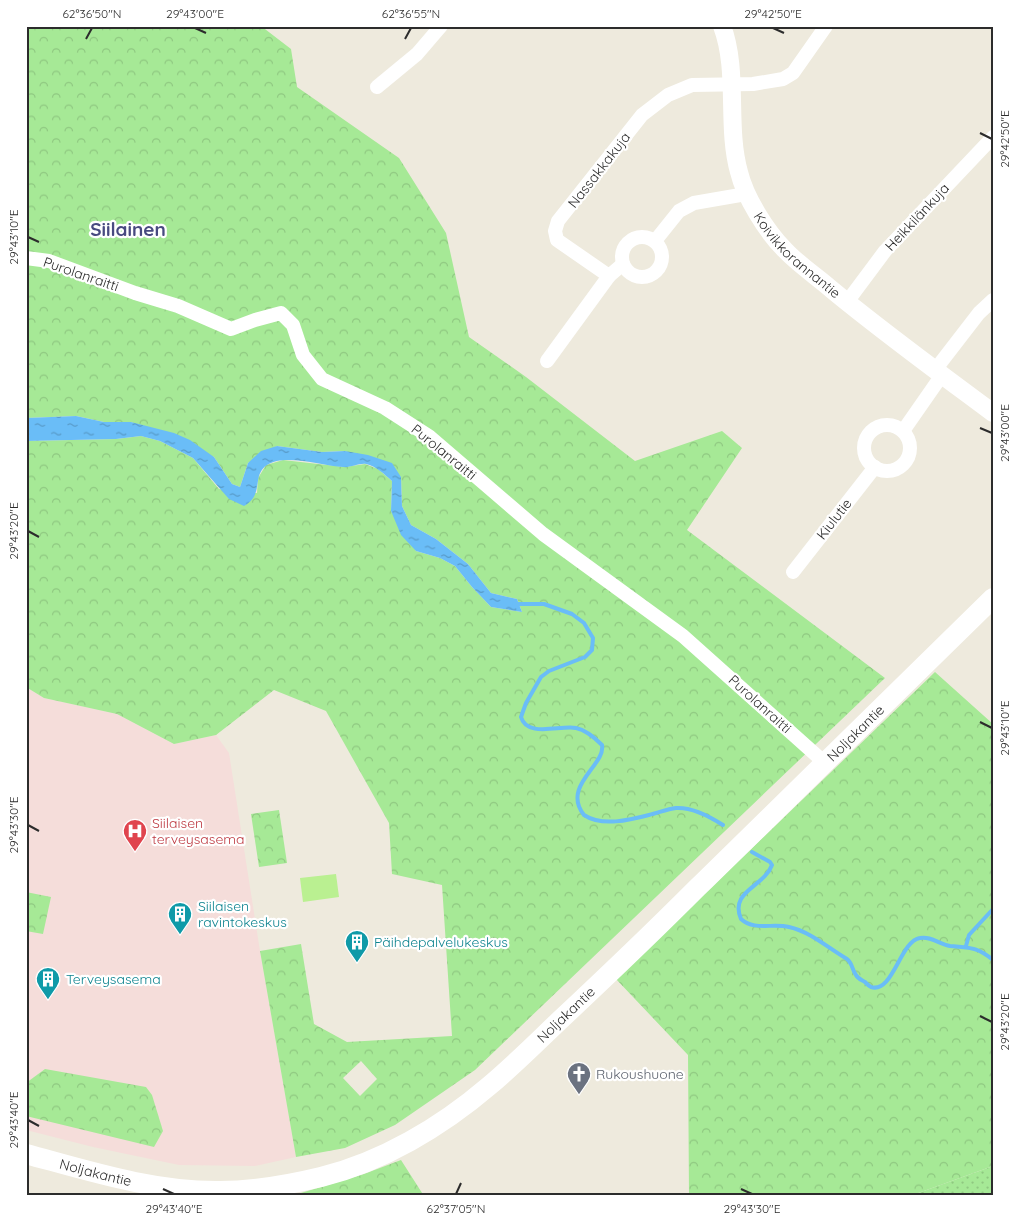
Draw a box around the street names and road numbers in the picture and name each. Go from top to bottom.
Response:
street label: Nassakkakuja [564,128,634,212]
street label: Heikkilänkuja [881,179,953,255]
street label: Koivikkorannantie [750,209,844,302]
street label: Purolanraitti [41,253,121,295]
street label: Purolanraitti [408,420,480,484]
street label: Kiulutie [812,495,856,543]
street label: Purolanraitti [725,671,795,737]
street label: Noljakantie [823,701,888,765]
street label: Noljakantie [533,983,599,1047]
street label: Noljakantie [57,1155,133,1190]

